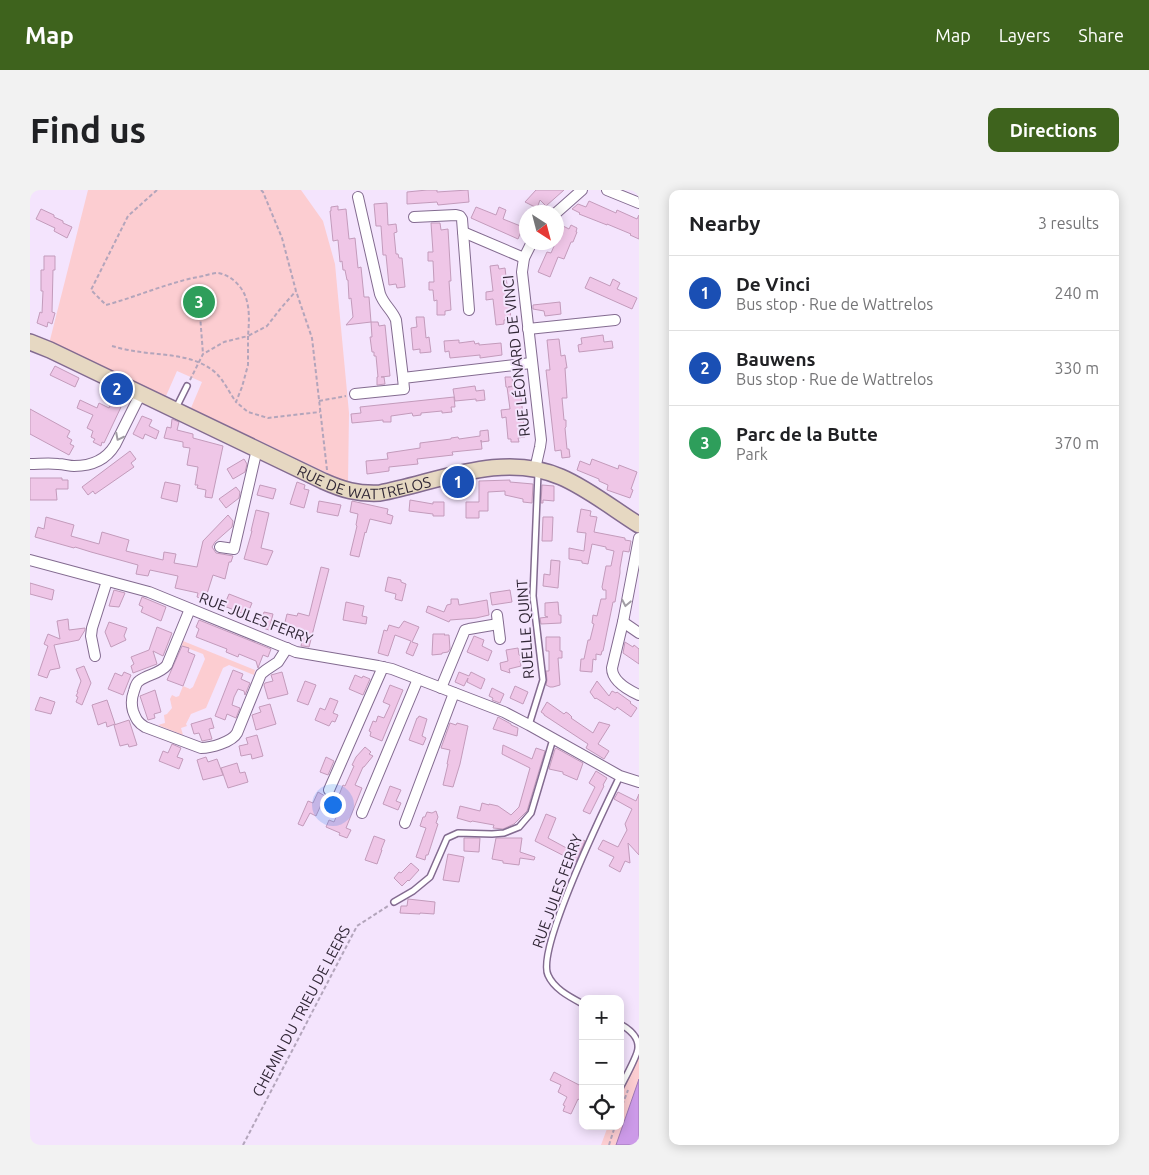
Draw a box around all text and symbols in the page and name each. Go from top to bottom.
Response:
text: Map [25,22,74,49]
text: Map [935,25,971,45]
text: Layers [999,25,1050,45]
text: Share [1078,25,1124,45]
button: Directions [988,108,1119,152]
text: Find us [30,110,146,150]
north arrow [519,205,564,250]
text: Nearby [689,211,760,235]
text: 3 results [1038,214,1099,232]
text: De Vinci [736,273,810,295]
street label: RUE LÉONARD DE VINCI [499,274,533,438]
pin: 3 [183,283,215,321]
text: 1 [700,284,710,302]
text: 240 m [1054,284,1099,302]
text: Bus stop · Rue de Wattrelos [736,295,933,313]
text: Bauwens [736,348,816,370]
text: 2 [700,359,710,377]
text: 330 m [1054,359,1099,377]
pin: 2 [101,370,133,408]
text: Bus stop · Rue de Wattrelos [736,370,933,388]
text: Parc de la Butte [736,423,878,445]
one-way arrow [115,432,125,441]
text: 3 [700,434,710,452]
text: 370 m [1054,434,1099,452]
text: Park [736,445,768,463]
street label: RUE DE WATTRELOS [295,461,433,502]
pin: 1 [442,463,474,501]
street label: RUELLE QUINT [513,578,537,679]
street label: RUE JULES FERRY [197,589,315,648]
one-way arrow [621,599,632,608]
your location [320,792,346,818]
street label: RUE JULES FERRY [528,831,586,950]
street label: CHEMIN DU TRIEU DE LEERS [249,923,353,1099]
map controls [579,995,624,1130]
button: + [579,995,624,1040]
button: − [579,1040,624,1085]
button: locate [579,1085,624,1130]

